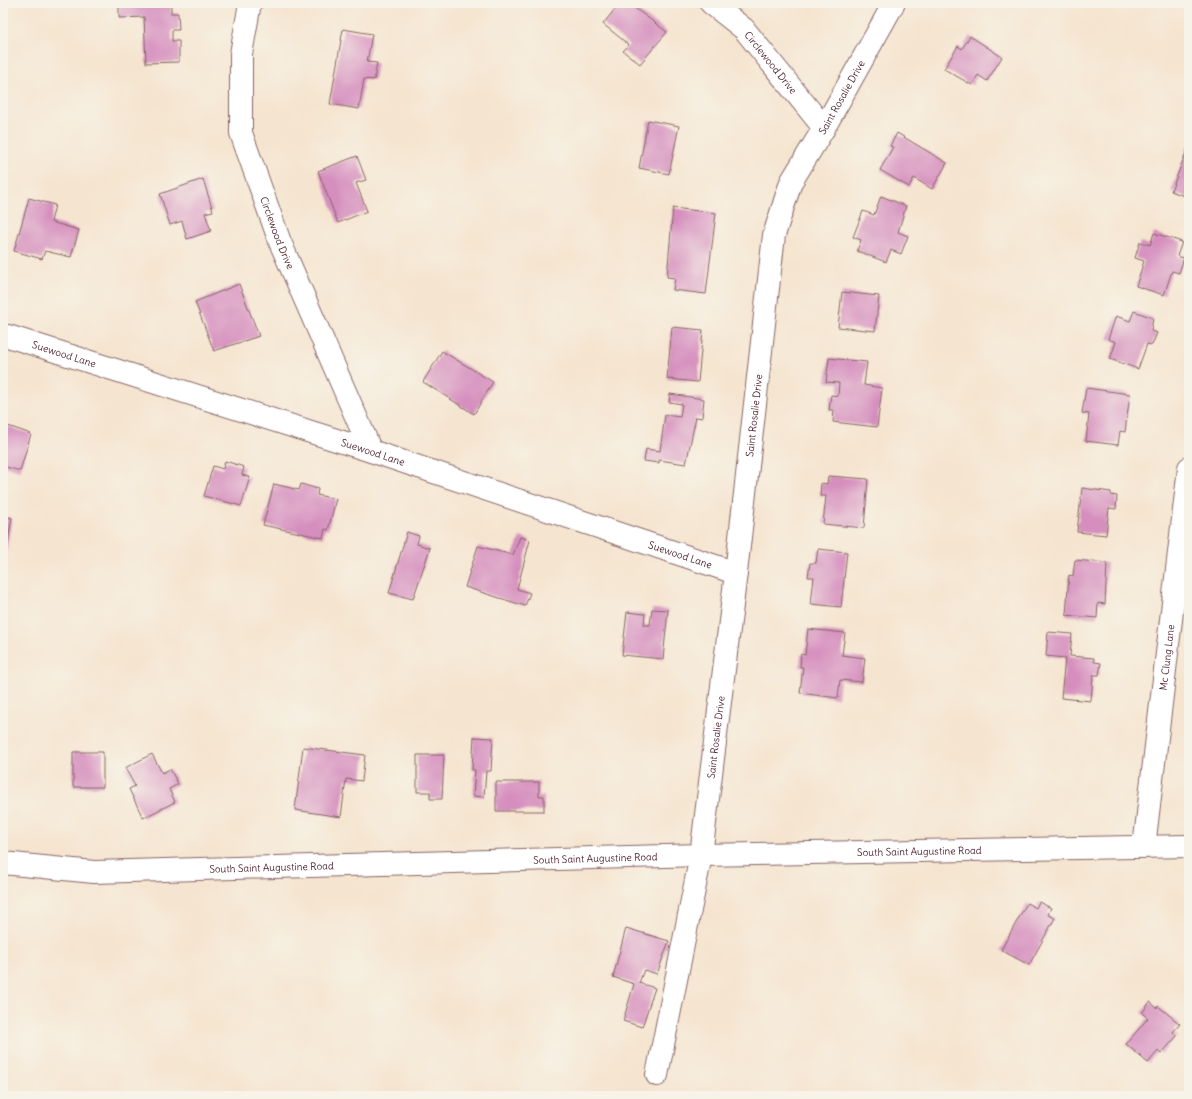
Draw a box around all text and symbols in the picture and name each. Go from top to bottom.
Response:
street label: Circlewood Drive [741,29,800,97]
street label: Saint Rosalie Drive [816,58,868,137]
street label: Circlewood Drive [257,195,297,271]
street label: Suewood Lane [30,338,98,371]
street label: Saint Rosalie Drive [743,374,765,458]
street label: Suewood Lane [339,436,407,469]
street label: Suewood Lane [647,538,714,572]
street label: Mc Clung Lane [1157,624,1177,691]
street label: Saint Rosalie Drive [705,695,728,779]
street label: South Saint Augustine Road [857,844,982,859]
street label: South Saint Augustine Road [533,850,658,867]
street label: South Saint Augustine Road [209,859,334,876]

